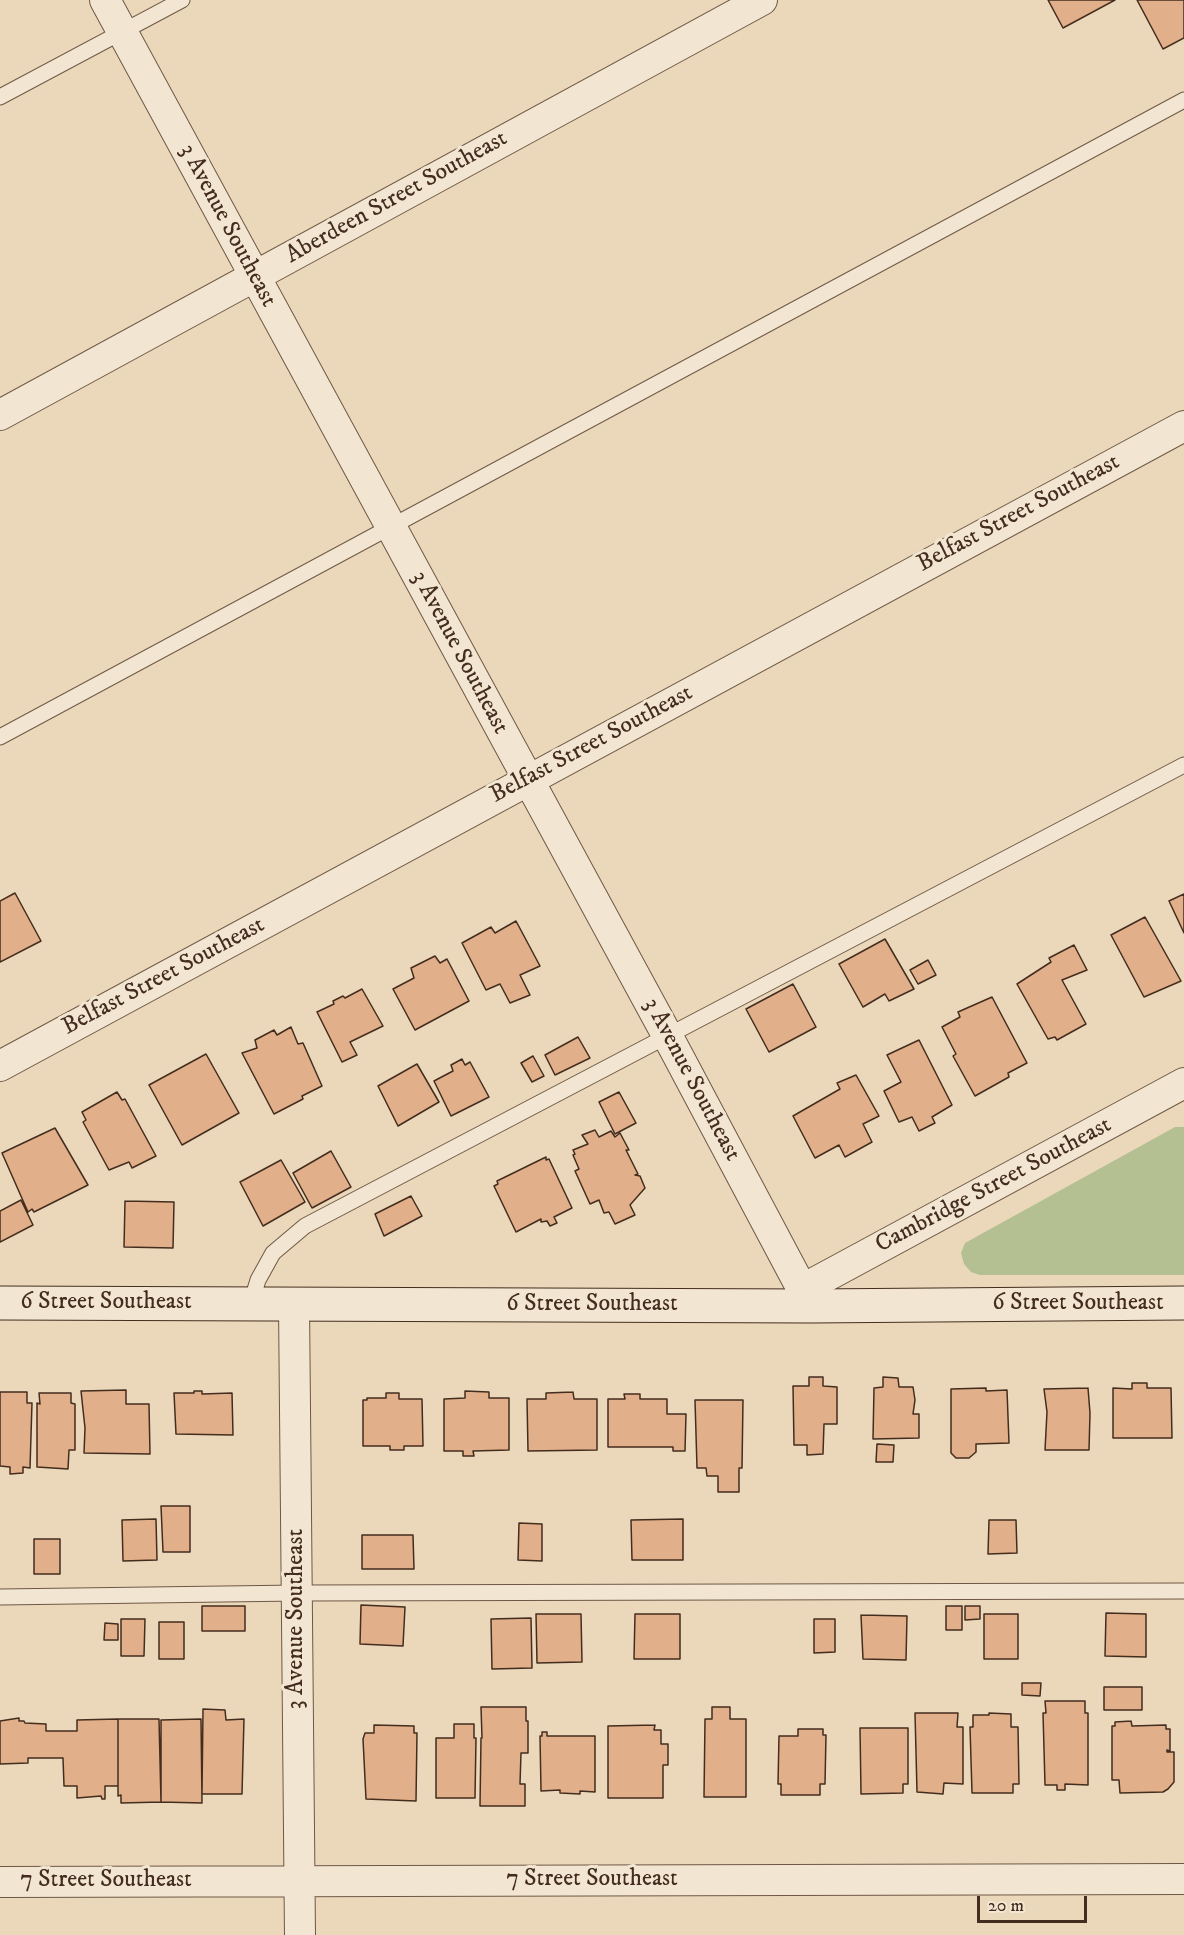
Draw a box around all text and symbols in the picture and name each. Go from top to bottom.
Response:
street label: Aberdeen Street Southeast [281,125,513,271]
street label: 3 Avenue Southeast [172,140,282,312]
street label: Belfast Street Southeast [913,449,1125,579]
street label: 3 Avenue Southeast [404,567,514,739]
street label: Belfast Street Southeast [486,680,698,810]
street label: Belfast Street Southeast [58,912,270,1042]
street label: 3 Avenue Southeast [636,994,746,1166]
street label: Cambridge Street Southeast [871,1112,1117,1260]
street label: 6 Street Southeast [20,1289,192,1317]
street label: 6 Street Southeast [992,1290,1164,1318]
street label: 6 Street Southeast [506,1291,678,1319]
street label: 3 Avenue Southeast [283,1529,311,1709]
street label: 7 Street Southeast [506,1866,678,1894]
street label: 7 Street Southeast [20,1867,192,1895]
scale bar [980,1884,1090,1922]
text: 20 m [988,1895,1024,1917]

